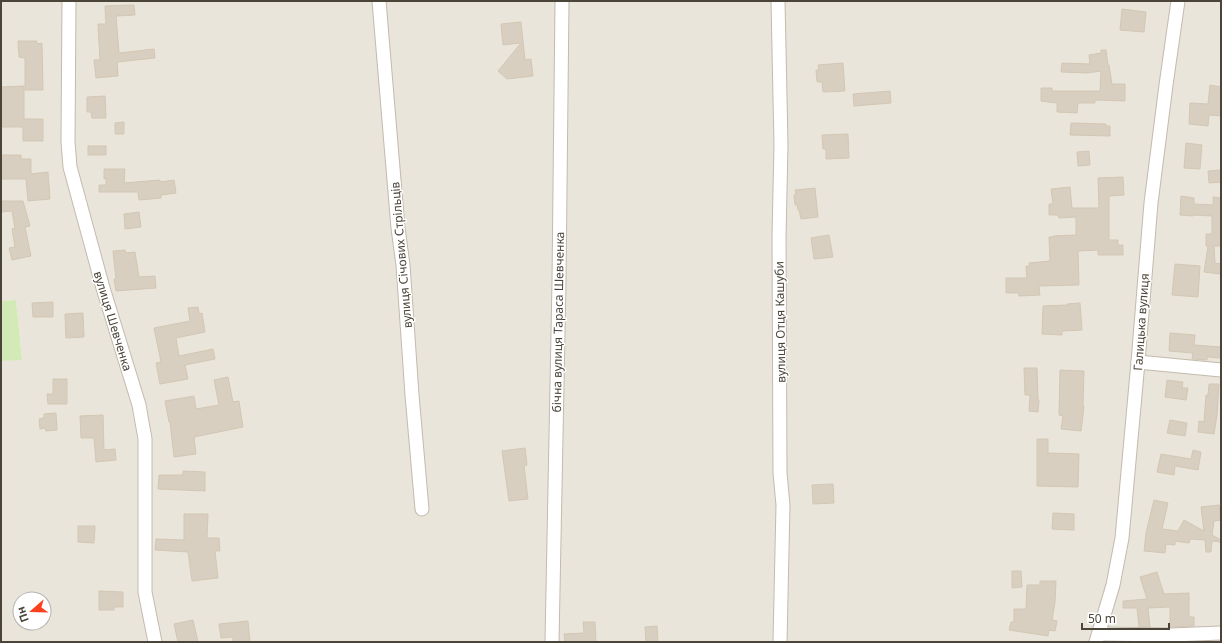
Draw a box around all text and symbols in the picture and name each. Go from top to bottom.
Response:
street label: вулиця Січових Стрільців [386,181,416,329]
street label: бічна вулиця Тараса Шевченка [548,231,568,413]
street label: вулиця Отця Кашуби [770,261,790,383]
street label: вулиця Шевченка [90,269,136,373]
street label: Галицька вулиця [1129,273,1153,371]
north arrow [12,591,52,631]
text: Пн [12,605,32,624]
scale bar [1082,605,1169,631]
text: 50 m [1088,610,1116,627]

